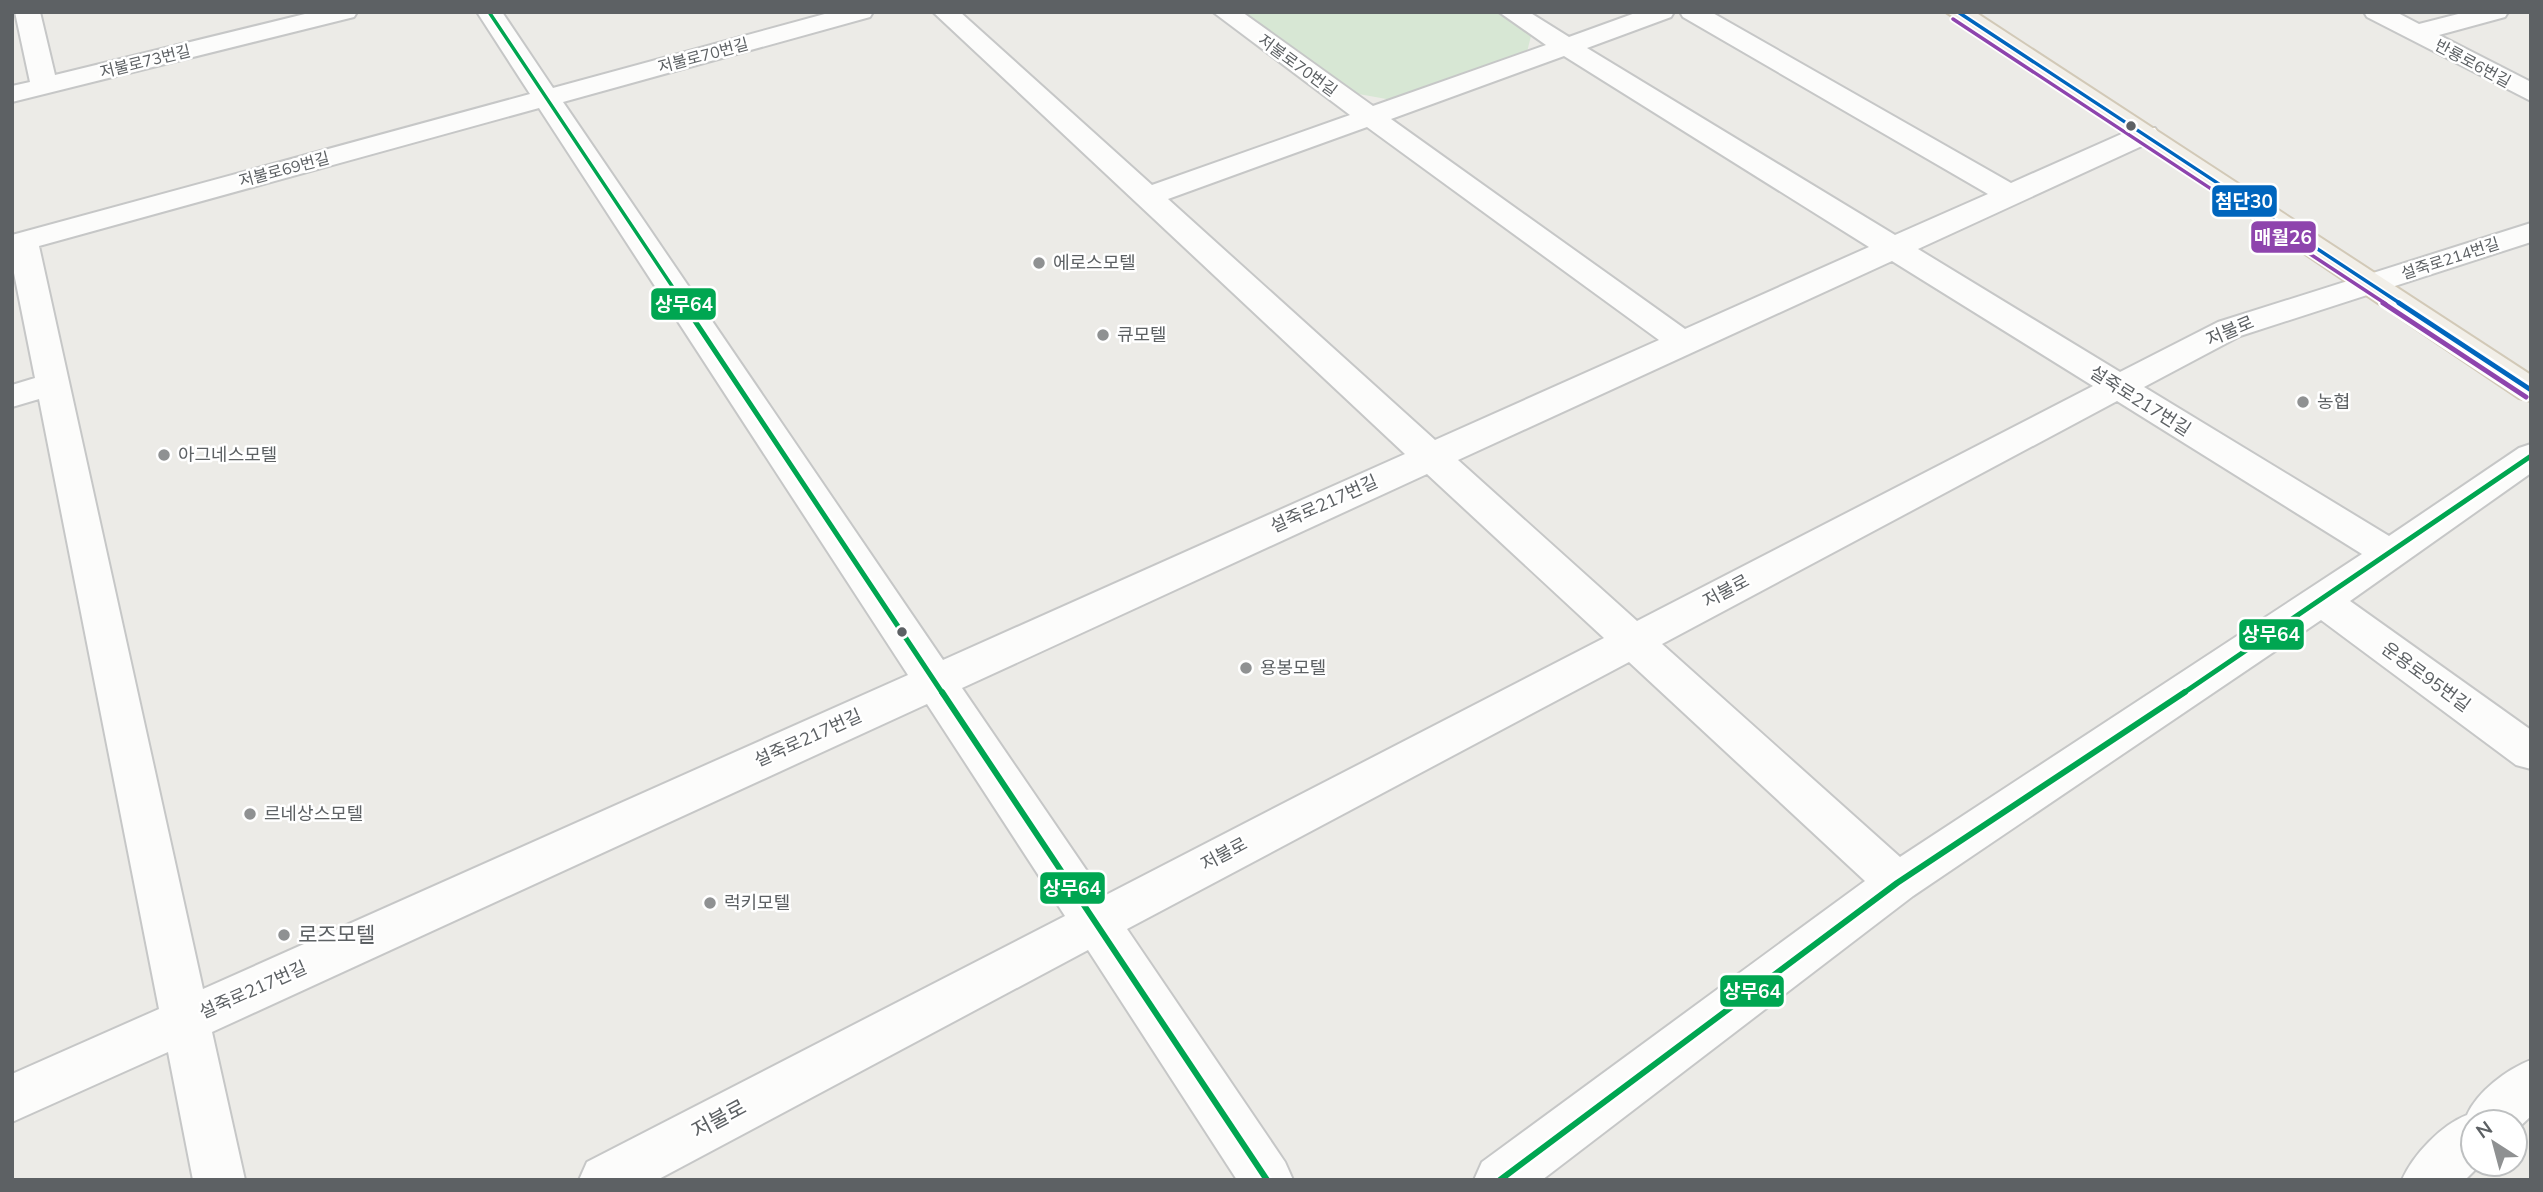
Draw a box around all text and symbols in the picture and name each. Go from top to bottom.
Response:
street label: 저불로70번길 [1255,30,1341,100]
street label: 저불로70번길 [656,33,750,77]
street label: 반룡로6번길 [2432,35,2514,91]
street label: 저불로73번길 [98,40,192,82]
unlabelled marker [2124,119,2138,133]
street label: 저불로69번길 [237,147,331,191]
line badge: 첨단30 [2211,184,2278,218]
text: 첨단30 [2215,189,2273,213]
line badge: 매월26 [2250,220,2317,254]
text: 매월26 [2254,225,2312,249]
street label: 설죽로214번길 [2398,233,2502,283]
place label: 에로스모텔 [1053,251,1136,274]
marker: 에로스모텔 [1031,255,1047,271]
line badge: 상무64 [650,287,717,321]
text: 상무64 [655,292,713,316]
street label: 저불로 [2202,310,2257,351]
place label: 큐모텔 [1117,323,1167,346]
marker: 큐모텔 [1095,327,1111,343]
street label: 설죽로217번길 [2085,360,2195,441]
place label: 농협 [2317,390,2350,413]
marker: 농협 [2295,394,2311,410]
place label: 아그네스모텔 [178,443,277,466]
marker: 아그네스모텔 [156,447,172,463]
street label: 설죽로217번길 [1266,470,1381,537]
street label: 저불로 [1698,569,1753,612]
line badge: 상무64 [2238,618,2305,651]
text: 상무64 [2242,622,2300,646]
unlabelled marker [895,625,909,639]
street label: 운용로95번길 [2377,637,2475,717]
place label: 용봉모텔 [1260,656,1326,679]
marker: 용봉모텔 [1238,660,1254,676]
street label: 설죽로217번길 [750,704,865,771]
place label: 르네상스모텔 [264,802,363,825]
marker: 르네상스모텔 [242,806,258,822]
street label: 저불로 [1196,832,1251,875]
line badge: 상무64 [1039,871,1106,905]
text: 상무64 [1043,876,1101,900]
place label: 럭키모텔 [724,891,790,914]
marker: 럭키모텔 [702,895,718,911]
place label: 로즈모텔 [298,921,375,947]
marker: 로즈모텔 [276,927,292,943]
street label: 설죽로217번길 [195,956,310,1023]
line badge: 상무64 [1719,974,1785,1008]
text: 상무64 [1723,979,1781,1003]
street label: 저불로 [687,1093,750,1143]
north arrow [2459,1108,2529,1178]
text: N [2471,1115,2497,1143]

